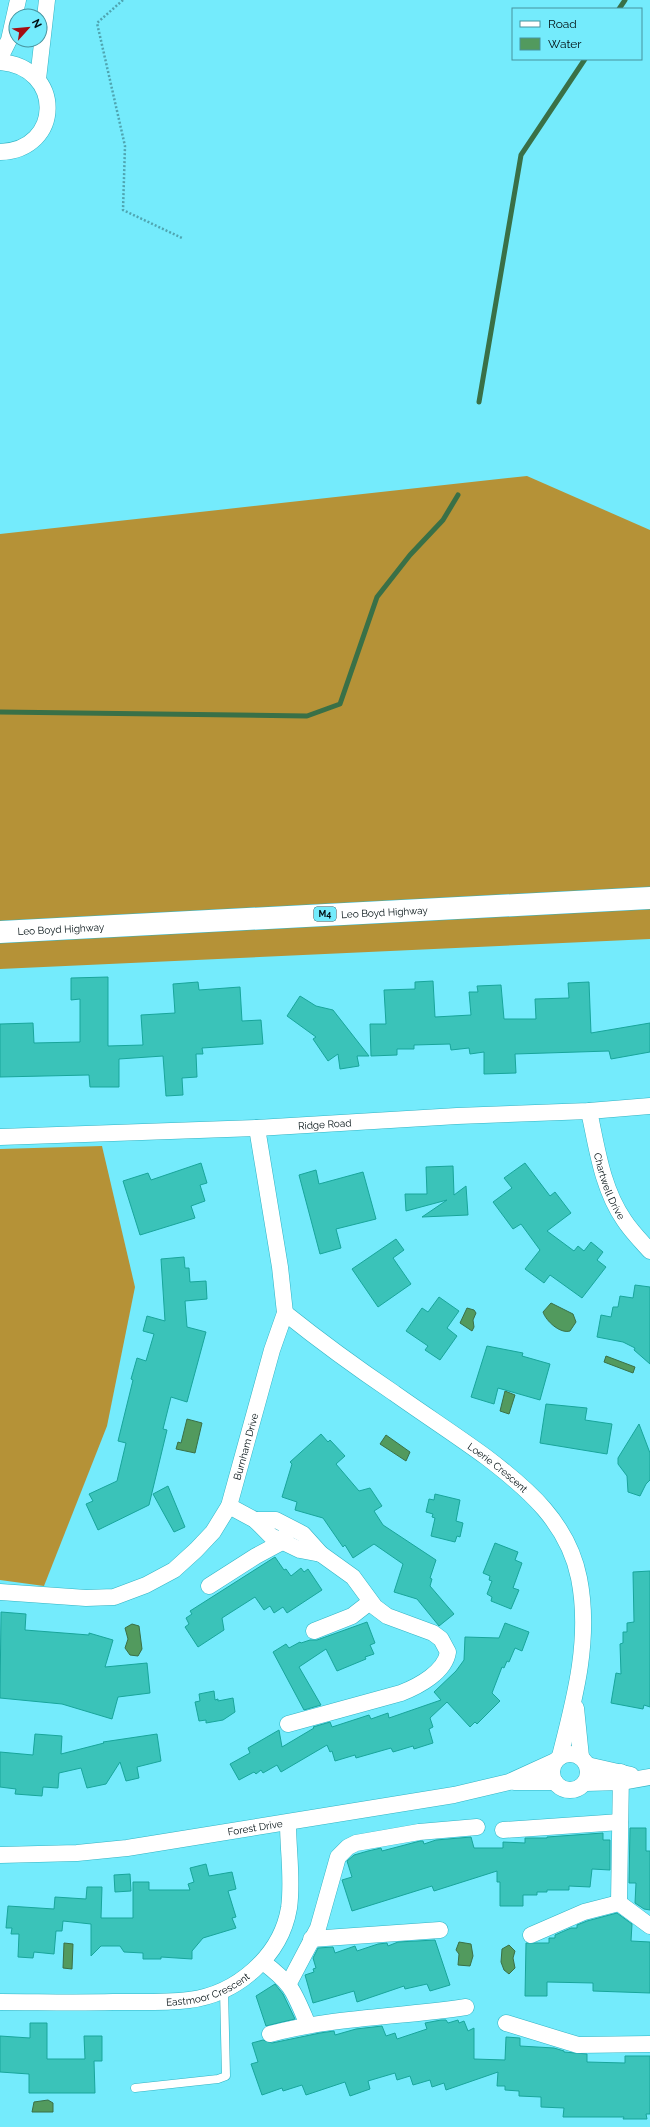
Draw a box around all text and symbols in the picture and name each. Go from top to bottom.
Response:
north arrow [8,8,48,48]
legend [512,8,642,60]
text: N [29,17,44,30]
text: Road [548,17,577,31]
text: Water [548,37,582,51]
street label: Leo Boyd Highway [341,904,429,920]
road number: M4 [314,907,336,921]
street label: Leo Boyd Highway [17,921,105,937]
street label: Ridge Road [298,1117,352,1131]
street label: Chartwell Drive [592,1152,628,1221]
street label: Burnham Drive [231,1412,260,1481]
street label: Loerie Crescent [466,1440,530,1495]
street label: Forest Drive [227,1817,283,1837]
street label: Eastmoor Crescent [166,1970,252,2007]

